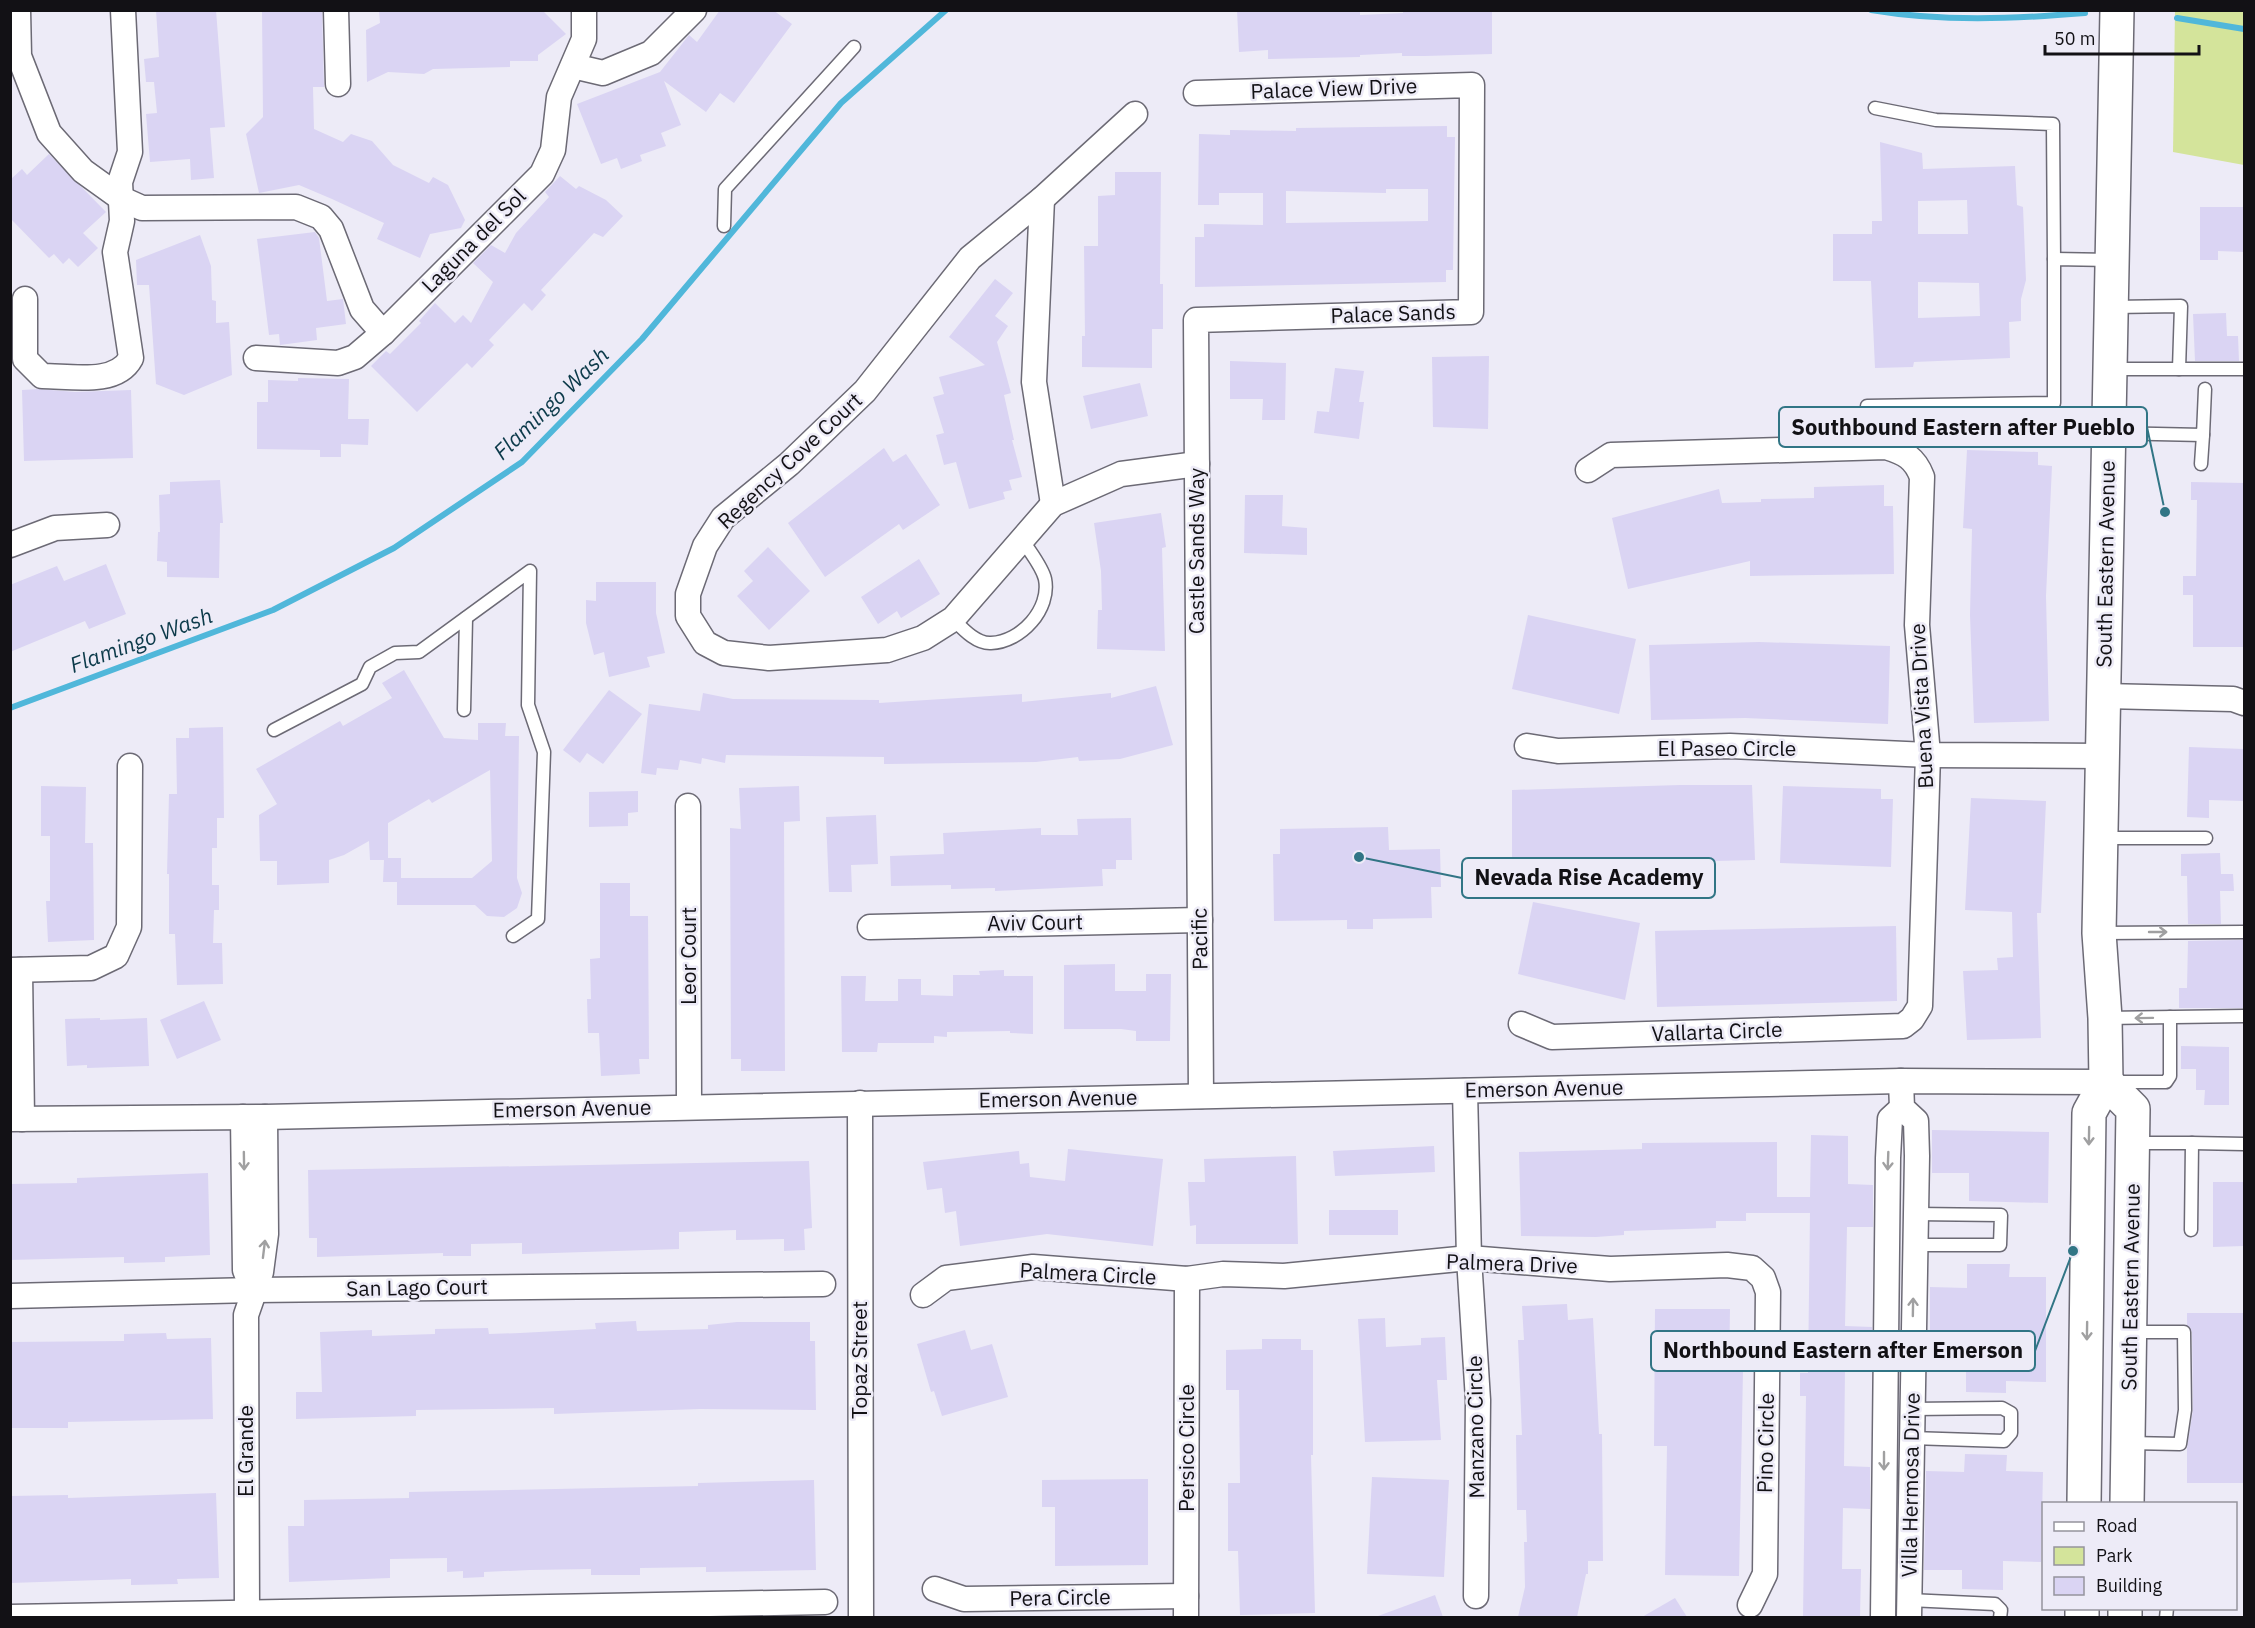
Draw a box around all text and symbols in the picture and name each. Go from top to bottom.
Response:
scale bar [2045,18,2200,56]
text: 50 m [2054,27,2096,50]
street label: Palace View Drive [1250,71,1418,105]
street label: Laguna del Sol [415,182,532,299]
street label: Palace Sands [1330,297,1456,329]
water label: Flamingo Wash [487,340,615,465]
street label: Regency Cove Court [711,386,868,535]
callout: Southbound Eastern after Pueblo [1779,407,2147,447]
text: Southbound Eastern after Pueblo [1791,412,2135,441]
street label: South Eastern Avenue [2089,460,2121,668]
street label: Castle Sands Way [1182,467,1210,634]
water label: Flamingo Wash [65,600,216,679]
street label: Buena Vista Drive [1903,623,1939,790]
street label: El Paseo Circle [1658,734,1796,762]
callout: Nevada Rise Academy [1462,858,1715,898]
text: Nevada Rise Academy [1474,862,1704,891]
street label: Leor Court [674,907,702,1005]
street label: Aviv Court [987,907,1083,937]
street label: Pacific [1184,908,1214,970]
one-way arrow [2147,926,2167,938]
one-way arrow [2135,1012,2155,1024]
street label: Vallarta Circle [1651,1015,1783,1047]
street label: Emerson Avenue [1464,1073,1624,1103]
street label: Emerson Avenue [978,1083,1138,1113]
street label: Emerson Avenue [492,1093,652,1123]
one-way arrow [2083,1125,2095,1145]
one-way arrow [238,1151,250,1171]
one-way arrow [1882,1151,1894,1171]
street label: South Eastern Avenue [2114,1183,2146,1391]
one-way arrow [259,1239,270,1259]
street label: Palmera Drive [1446,1247,1578,1279]
street label: Palmera Circle [1019,1255,1157,1291]
street label: San Lago Court [346,1272,488,1302]
one-way arrow [1907,1298,1919,1318]
street label: Topaz Street [845,1301,873,1419]
one-way arrow [2081,1320,2093,1340]
callout: Northbound Eastern after Emerson [1651,1331,2035,1371]
text: Northbound Eastern after Emerson [1663,1335,2023,1364]
street label: Manzano Circle [1460,1355,1490,1499]
street label: Persico Circle [1172,1384,1200,1512]
street label: Villa Hermosa Drive [1894,1392,1926,1578]
street label: Pino Circle [1750,1393,1780,1493]
street label: El Grande [231,1405,259,1497]
one-way arrow [1878,1451,1890,1471]
legend [2042,1502,2237,1610]
text: Road [2096,1514,2137,1537]
text: Park [2096,1544,2133,1567]
text: Building [2096,1574,2163,1597]
street label: Pera Circle [1009,1582,1111,1612]

